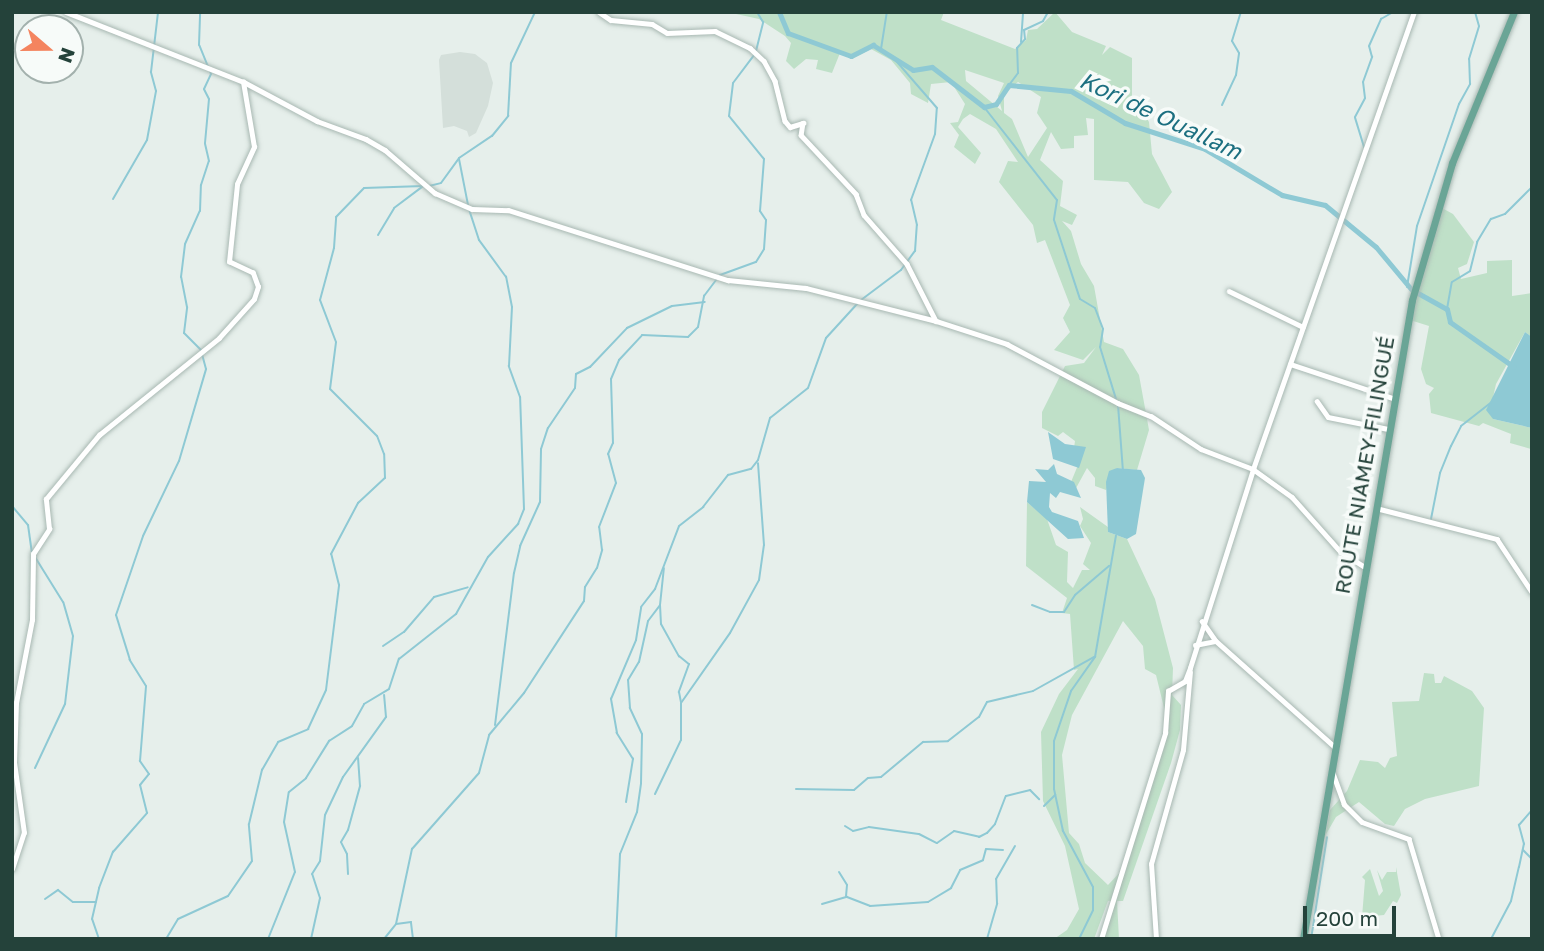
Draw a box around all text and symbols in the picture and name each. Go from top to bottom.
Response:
north arrow [14,14,84,84]
text: N [54,45,81,66]
water label: Kori de Ouallam [1076,65,1246,165]
street label: ROUTE NIAMEY-FILINGUÉ [1329,334,1399,596]
scale bar [1306,892,1399,936]
text: 200 m [1316,905,1378,931]

